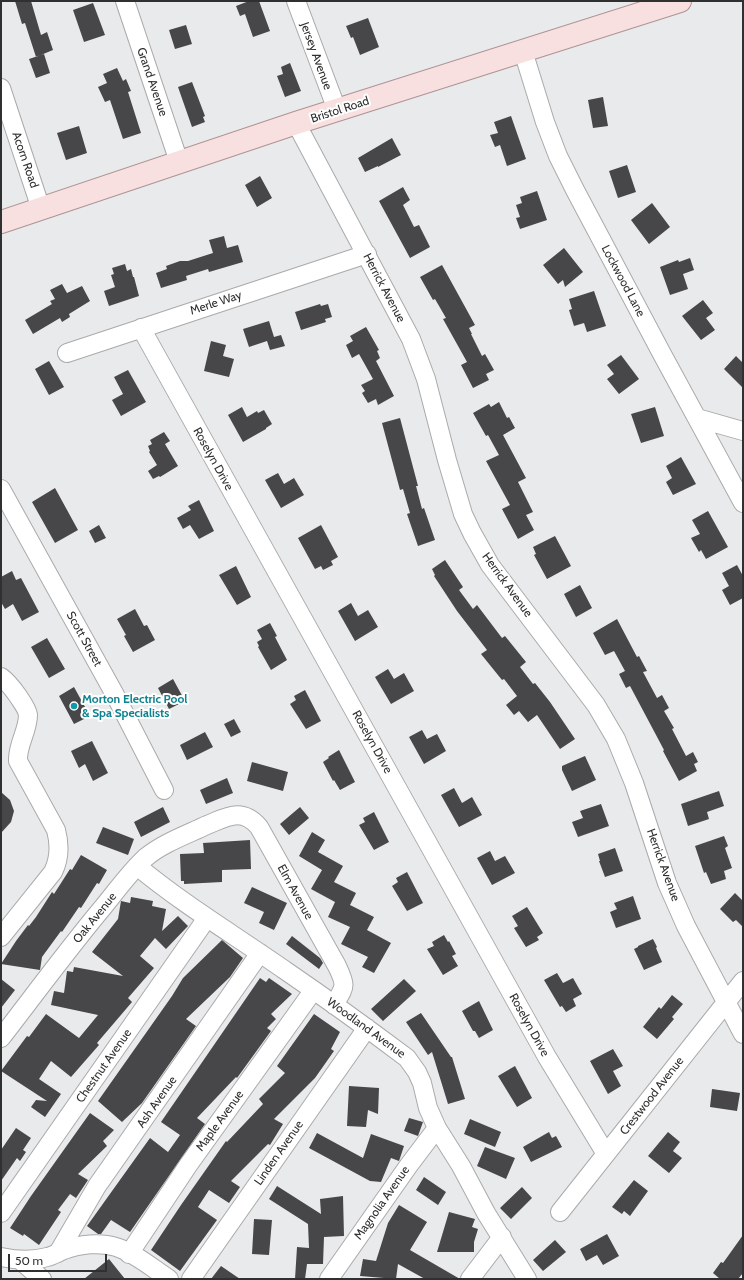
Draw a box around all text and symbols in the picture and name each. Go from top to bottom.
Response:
street label: Jersey Avenue [297,20,335,92]
street label: Grand Avenue [134,46,170,118]
street label: Bristol Road [309,94,371,126]
street label: Acorn Road [9,130,41,190]
street label: Lockwood Lane [598,243,648,319]
street label: Herrick Avenue [360,251,408,325]
street label: Merle Way [188,288,244,318]
street label: Roselyn Drive [190,425,236,493]
street label: Herrick Avenue [479,550,535,620]
street label: Scott Street [63,609,105,669]
place label: Morton Electric Pool & Spa Specialists [82,692,187,720]
marker: Morton Electric Pool & Spa Specialists [69,701,79,711]
street label: Roselyn Drive [349,708,395,776]
street label: Herrick Avenue [643,827,683,903]
street label: Elm Avenue [274,862,316,922]
street label: Oak Avenue [70,890,120,946]
street label: Roselyn Drive [506,991,552,1059]
street label: Woodland Avenue [324,995,408,1061]
street label: Chestnut Avenue [73,1026,135,1106]
street label: Crestwood Avenue [617,1054,687,1138]
street label: Ash Avenue [134,1073,180,1131]
street label: Maple Avenue [193,1088,247,1154]
street label: Linden Avenue [251,1118,307,1188]
street label: Magnolia Avenue [351,1163,413,1243]
scale bar [10,1246,109,1272]
text: 50 m [15,1253,43,1268]

